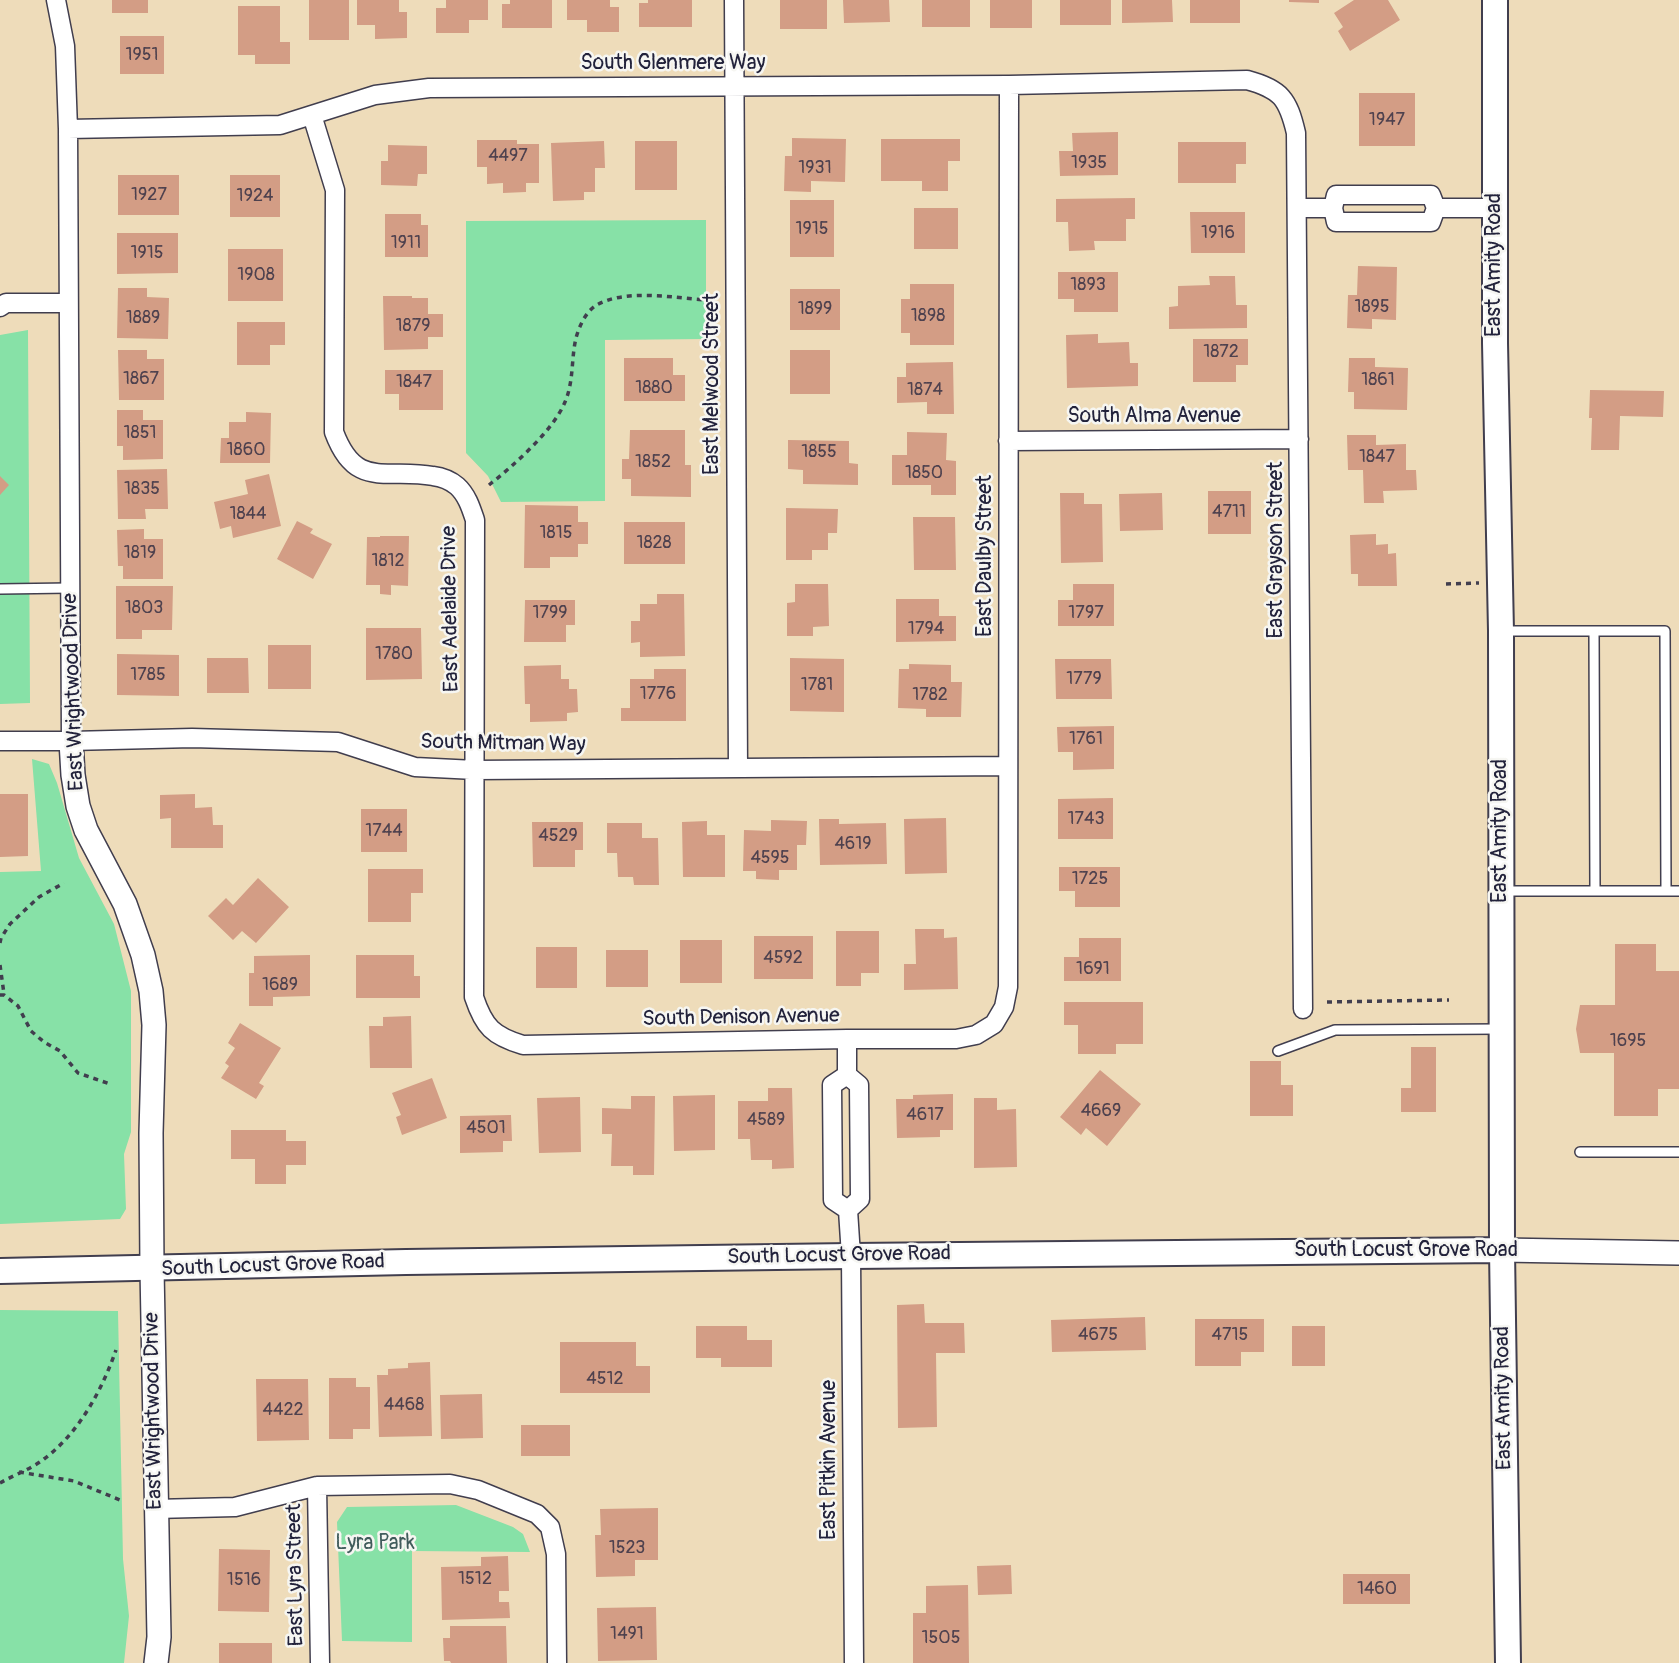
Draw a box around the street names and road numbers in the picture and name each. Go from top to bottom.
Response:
street label: South Glenmere Way [580,51,766,77]
street label: East Amity Road [1482,193,1508,337]
street label: East Melwood Street [700,293,726,475]
street label: South Alma Avenue [1067,404,1241,430]
street label: East Grayson Street [1264,461,1290,639]
street label: East Daulby Street [973,475,999,637]
street label: East Adelaide Drive [437,526,465,692]
street label: East Wrightwood Drive [58,593,90,791]
street label: South Mitman Way [420,730,586,758]
street label: East Amity Road [1488,759,1514,903]
street label: South Denison Avenue [642,1004,840,1032]
street label: South Locust Grove Road [1294,1238,1518,1264]
street label: South Locust Grove Road [727,1241,951,1271]
street label: South Locust Grove Road [161,1250,385,1282]
street label: East Wrightwood Drive [140,1312,168,1510]
street label: East Amity Road [1490,1326,1518,1470]
street label: East Pitkin Avenue [817,1380,843,1540]
street label: East Lyra Street [282,1503,310,1647]

